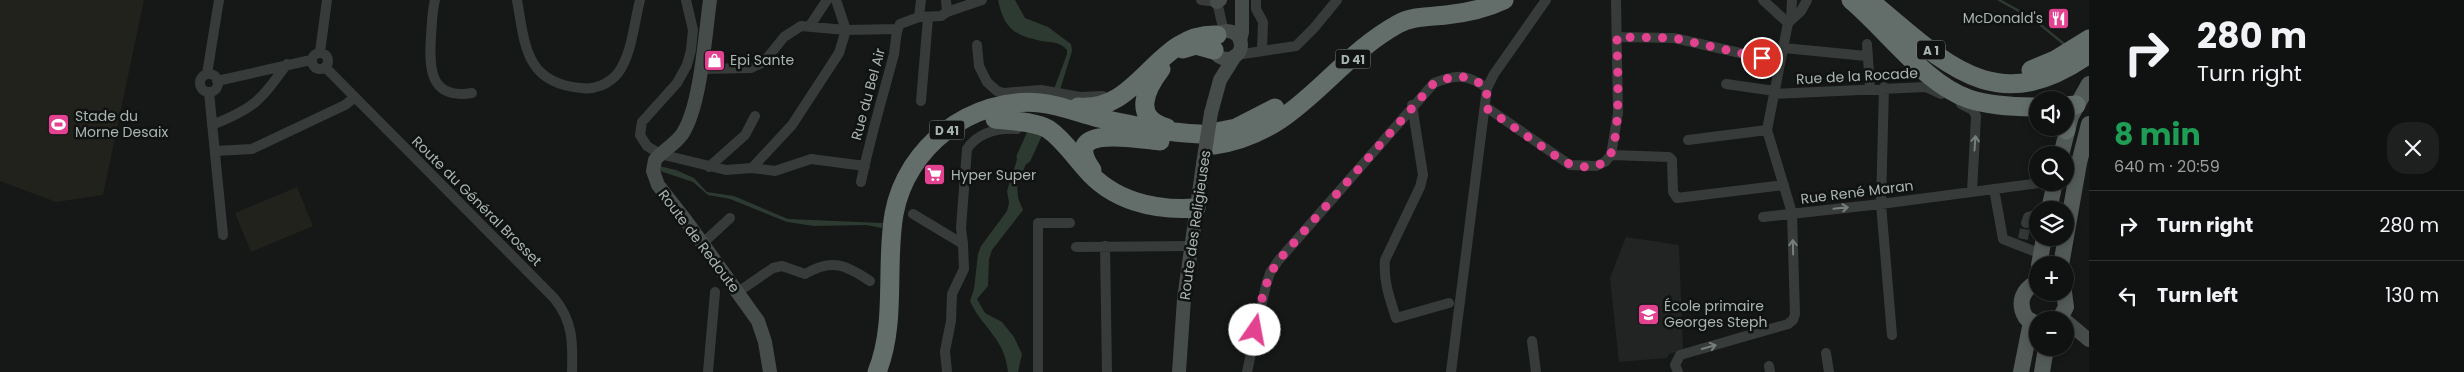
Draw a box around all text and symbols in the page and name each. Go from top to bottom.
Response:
restaurant icon: McDonald's [2047,6,2071,30]
place label: McDonald's [1963,8,2043,28]
text: 280 m [2197,11,2307,60]
icon: right [2114,20,2179,85]
pin [1741,37,1783,79]
road number: A 1 [1917,40,1945,60]
icon: arrive [1748,44,1776,72]
street label: Rue du Bel Air [846,46,890,142]
shop icon: Epi Sante [702,48,726,72]
place label: Epi Sante [730,50,795,70]
road number: D 41 [1336,50,1370,68]
text: Turn right [2197,58,2302,89]
street label: Rue de la Rocade [1796,63,1919,89]
map controls [2029,91,2074,356]
button: sound [2029,91,2074,136]
place label: Stade du Morne Desaix [75,106,168,142]
sports icon: Stade du Morne Desaix [47,112,71,136]
text: 8 min [2114,113,2201,156]
road number: D 41 [930,120,964,140]
button: close [2387,122,2439,174]
street label: Route du Général Brosset [408,132,546,270]
one-way arrow [1970,135,1979,151]
button: search [2029,146,2074,191]
street label: Route des Religieuses [1175,149,1215,301]
text: 640 m · 20:59 [2114,155,2220,178]
supermarket icon: Hyper Super [923,163,947,187]
place label: Hyper Super [951,165,1036,185]
street label: Rue René Maran [1799,175,1915,209]
street label: Route de Redoute [654,185,745,297]
button: layers [2029,201,2074,246]
one-way arrow [1833,204,1849,213]
icon: right [2114,212,2142,240]
text: Turn right [2157,212,2253,239]
text: 280 m [2380,212,2439,239]
one-way arrow [1788,239,1798,255]
button: + [2029,256,2074,301]
icon: left [2114,282,2142,310]
text: Turn left [2157,282,2238,309]
text: 130 m [2385,282,2439,309]
place label: École primaire Georges Steph [1664,296,1767,332]
school or university icon: École primaire Georges Steph [1636,302,1660,326]
position arrow [1228,303,1280,355]
button: − [2029,311,2074,356]
one-way arrow [1700,341,1716,351]

